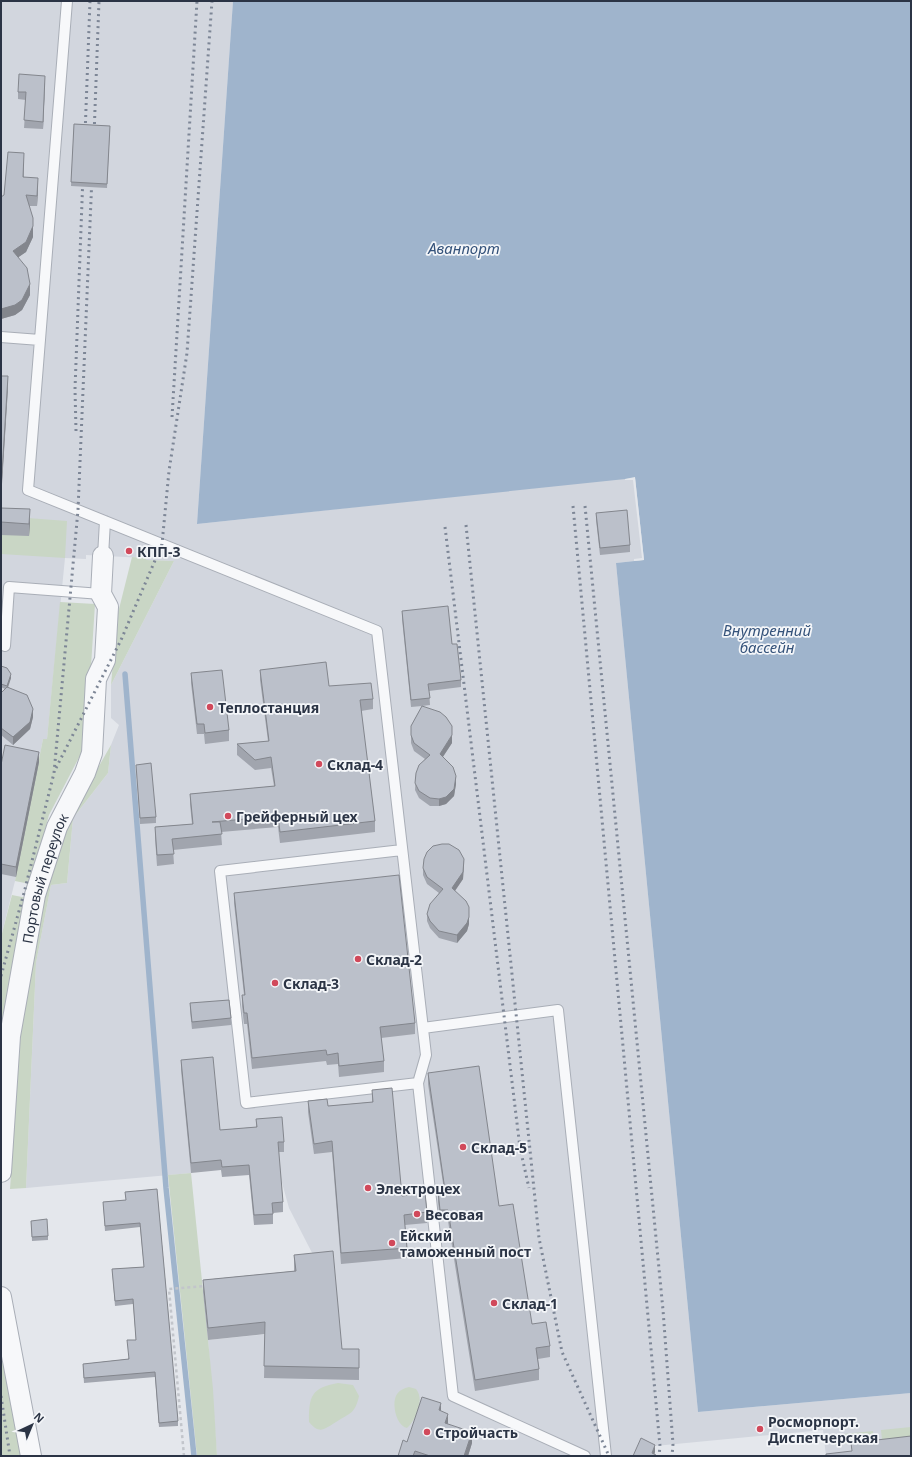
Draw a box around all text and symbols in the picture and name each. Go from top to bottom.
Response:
water label: Аванпорт [427,238,500,258]
place label: КПП-3 [137,542,181,561]
marker: КПП-3 [124,546,134,556]
water label: Внутренний бассейн [723,620,811,657]
place label: Теплостанция [218,698,319,717]
marker: Теплостанция [205,702,215,712]
place label: Склад-4 [327,755,383,774]
marker: Склад-4 [314,759,324,769]
place label: Грейферный цех [236,807,359,826]
street label: Портовый переулок [17,809,72,945]
marker: Грейферный цех [223,811,233,821]
place label: Склад-2 [366,950,422,969]
marker: Склад-2 [353,954,363,964]
place label: Склад-3 [283,974,339,993]
marker: Склад-3 [270,978,280,988]
place label: Склад-5 [471,1138,527,1157]
marker: Склад-5 [458,1142,468,1152]
place label: Электроцех [376,1179,461,1198]
marker: Электроцех [363,1183,373,1193]
place label: Весовая [425,1205,484,1224]
marker: Весовая [412,1209,422,1219]
place label: Ейский таможенный пост [400,1226,531,1261]
marker: Ейский таможенный пост [387,1238,397,1248]
place label: Склад-1 [502,1294,558,1313]
marker: Склад-1 [489,1298,499,1308]
north arrow [12,1405,52,1445]
text: N [31,1409,48,1426]
place label: Росморпорт. Диспетчерская [768,1412,878,1447]
place label: Стройчасть [435,1423,518,1442]
marker: Росморпорт. Диспетчерская [755,1424,765,1434]
marker: Стройчасть [422,1427,432,1437]

